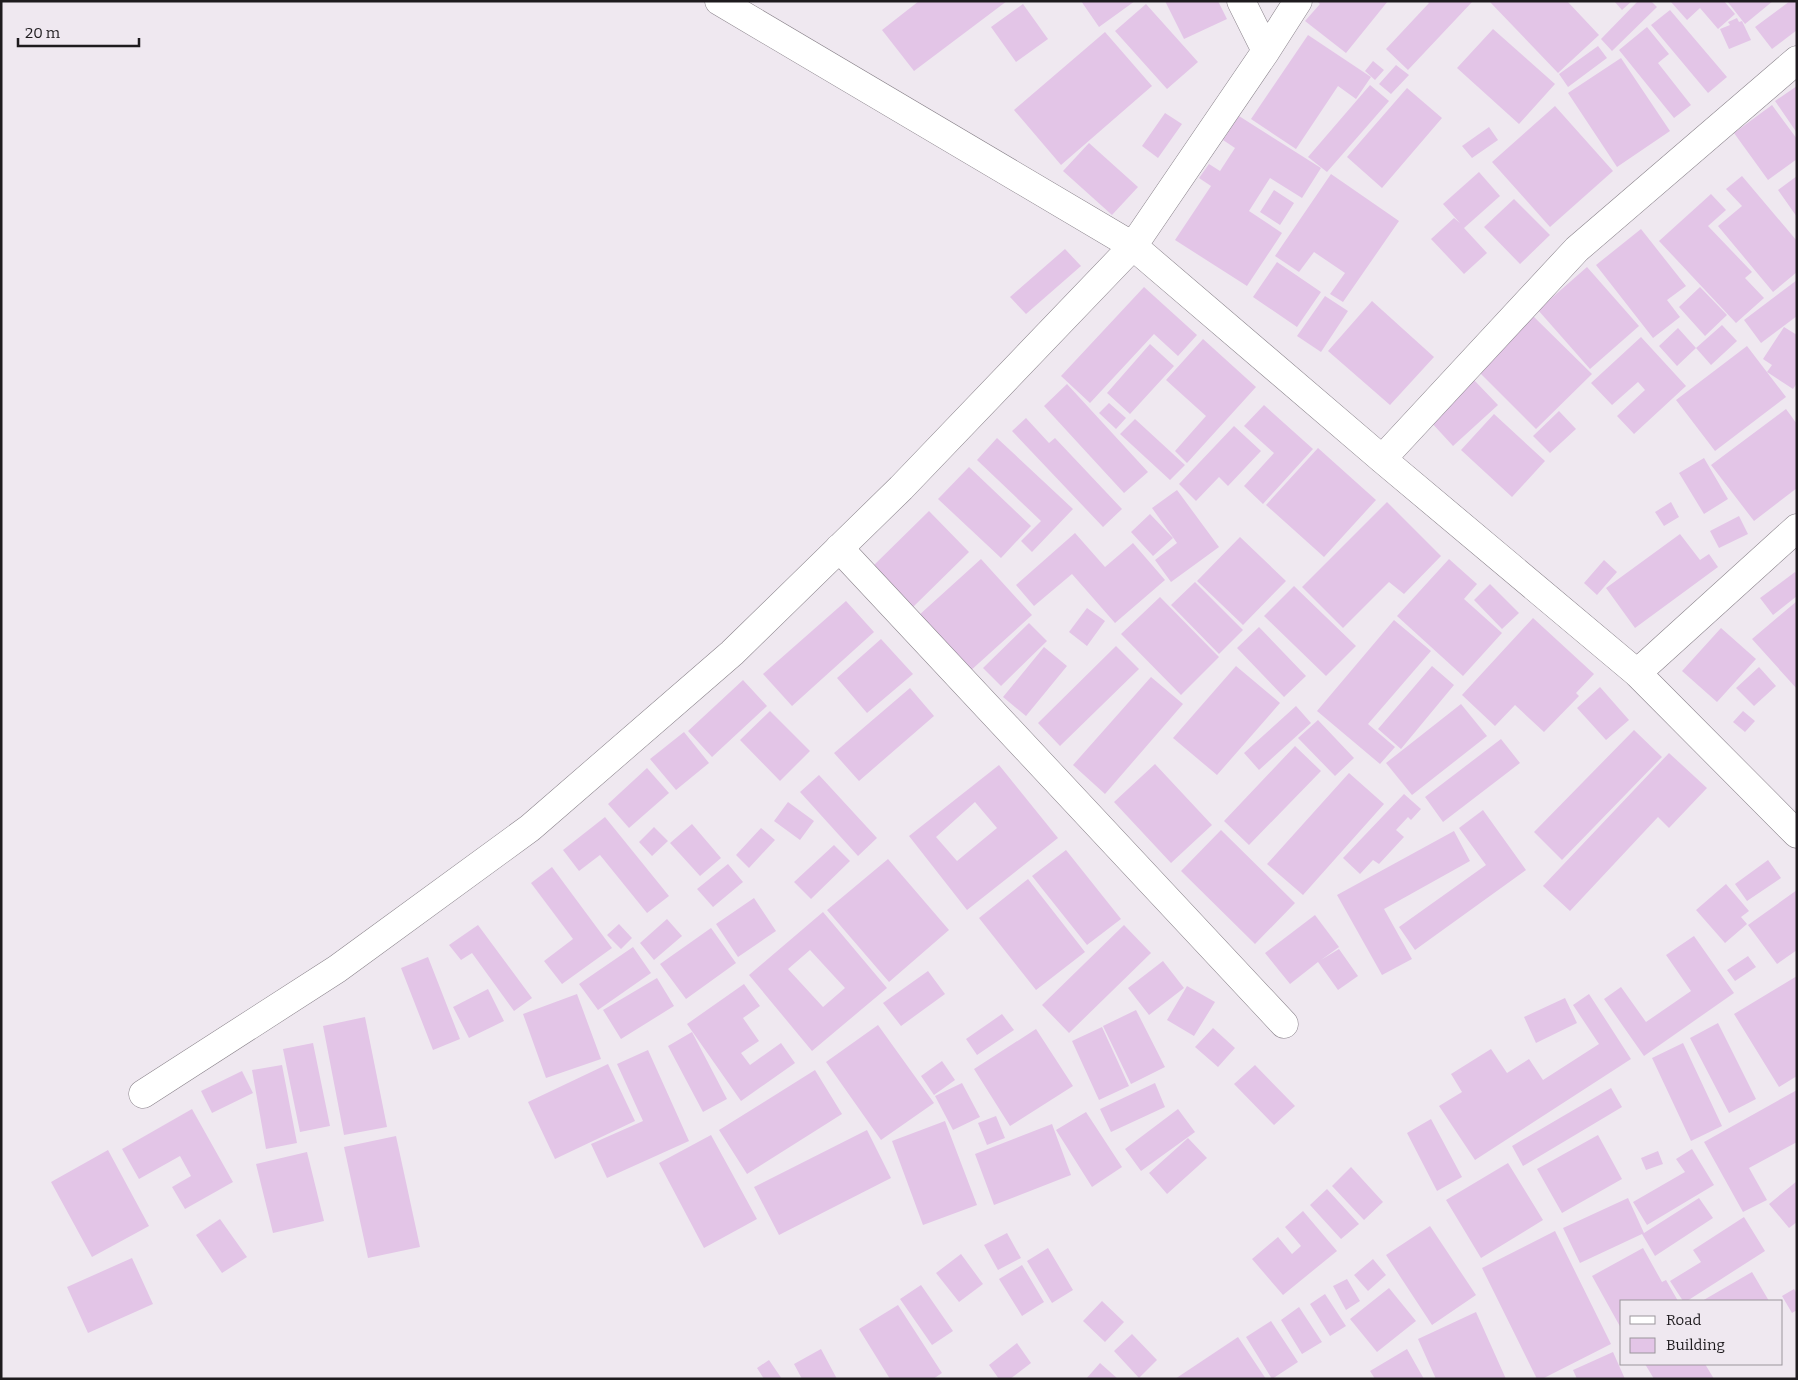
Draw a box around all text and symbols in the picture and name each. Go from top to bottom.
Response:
scale bar [18,15,139,47]
text: 20 m [25,24,61,42]
legend [1620,1300,1783,1365]
text: Road [1666,1311,1701,1329]
text: Building [1666,1336,1725,1354]

